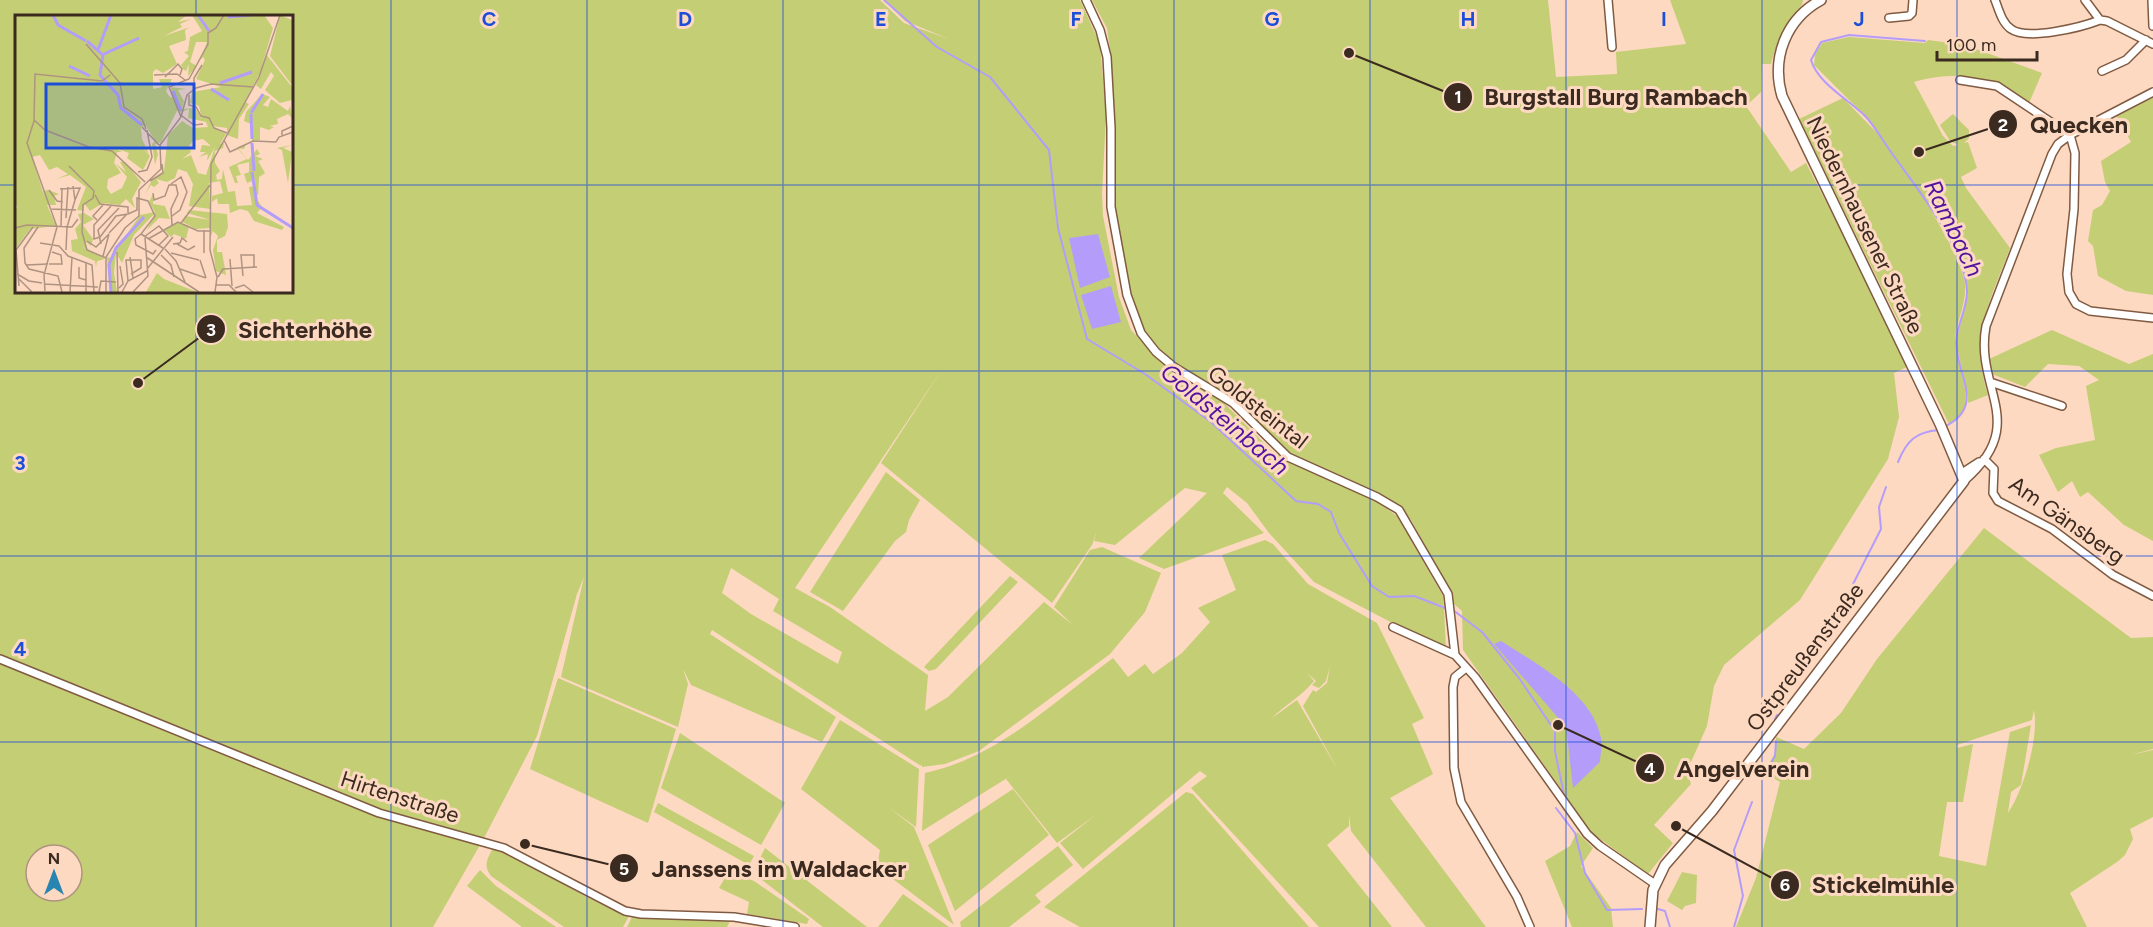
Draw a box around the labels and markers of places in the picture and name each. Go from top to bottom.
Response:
callout: Burgstall Burg Rambach [1443,76,1760,118]
callout: Quecken [1988,103,2140,145]
callout: Sichterhöhe [196,308,384,350]
callout: Angelverein [1635,747,1822,789]
callout: Janssens im Waldacker [609,847,918,889]
callout: Stickelmühle [1770,864,1967,906]

